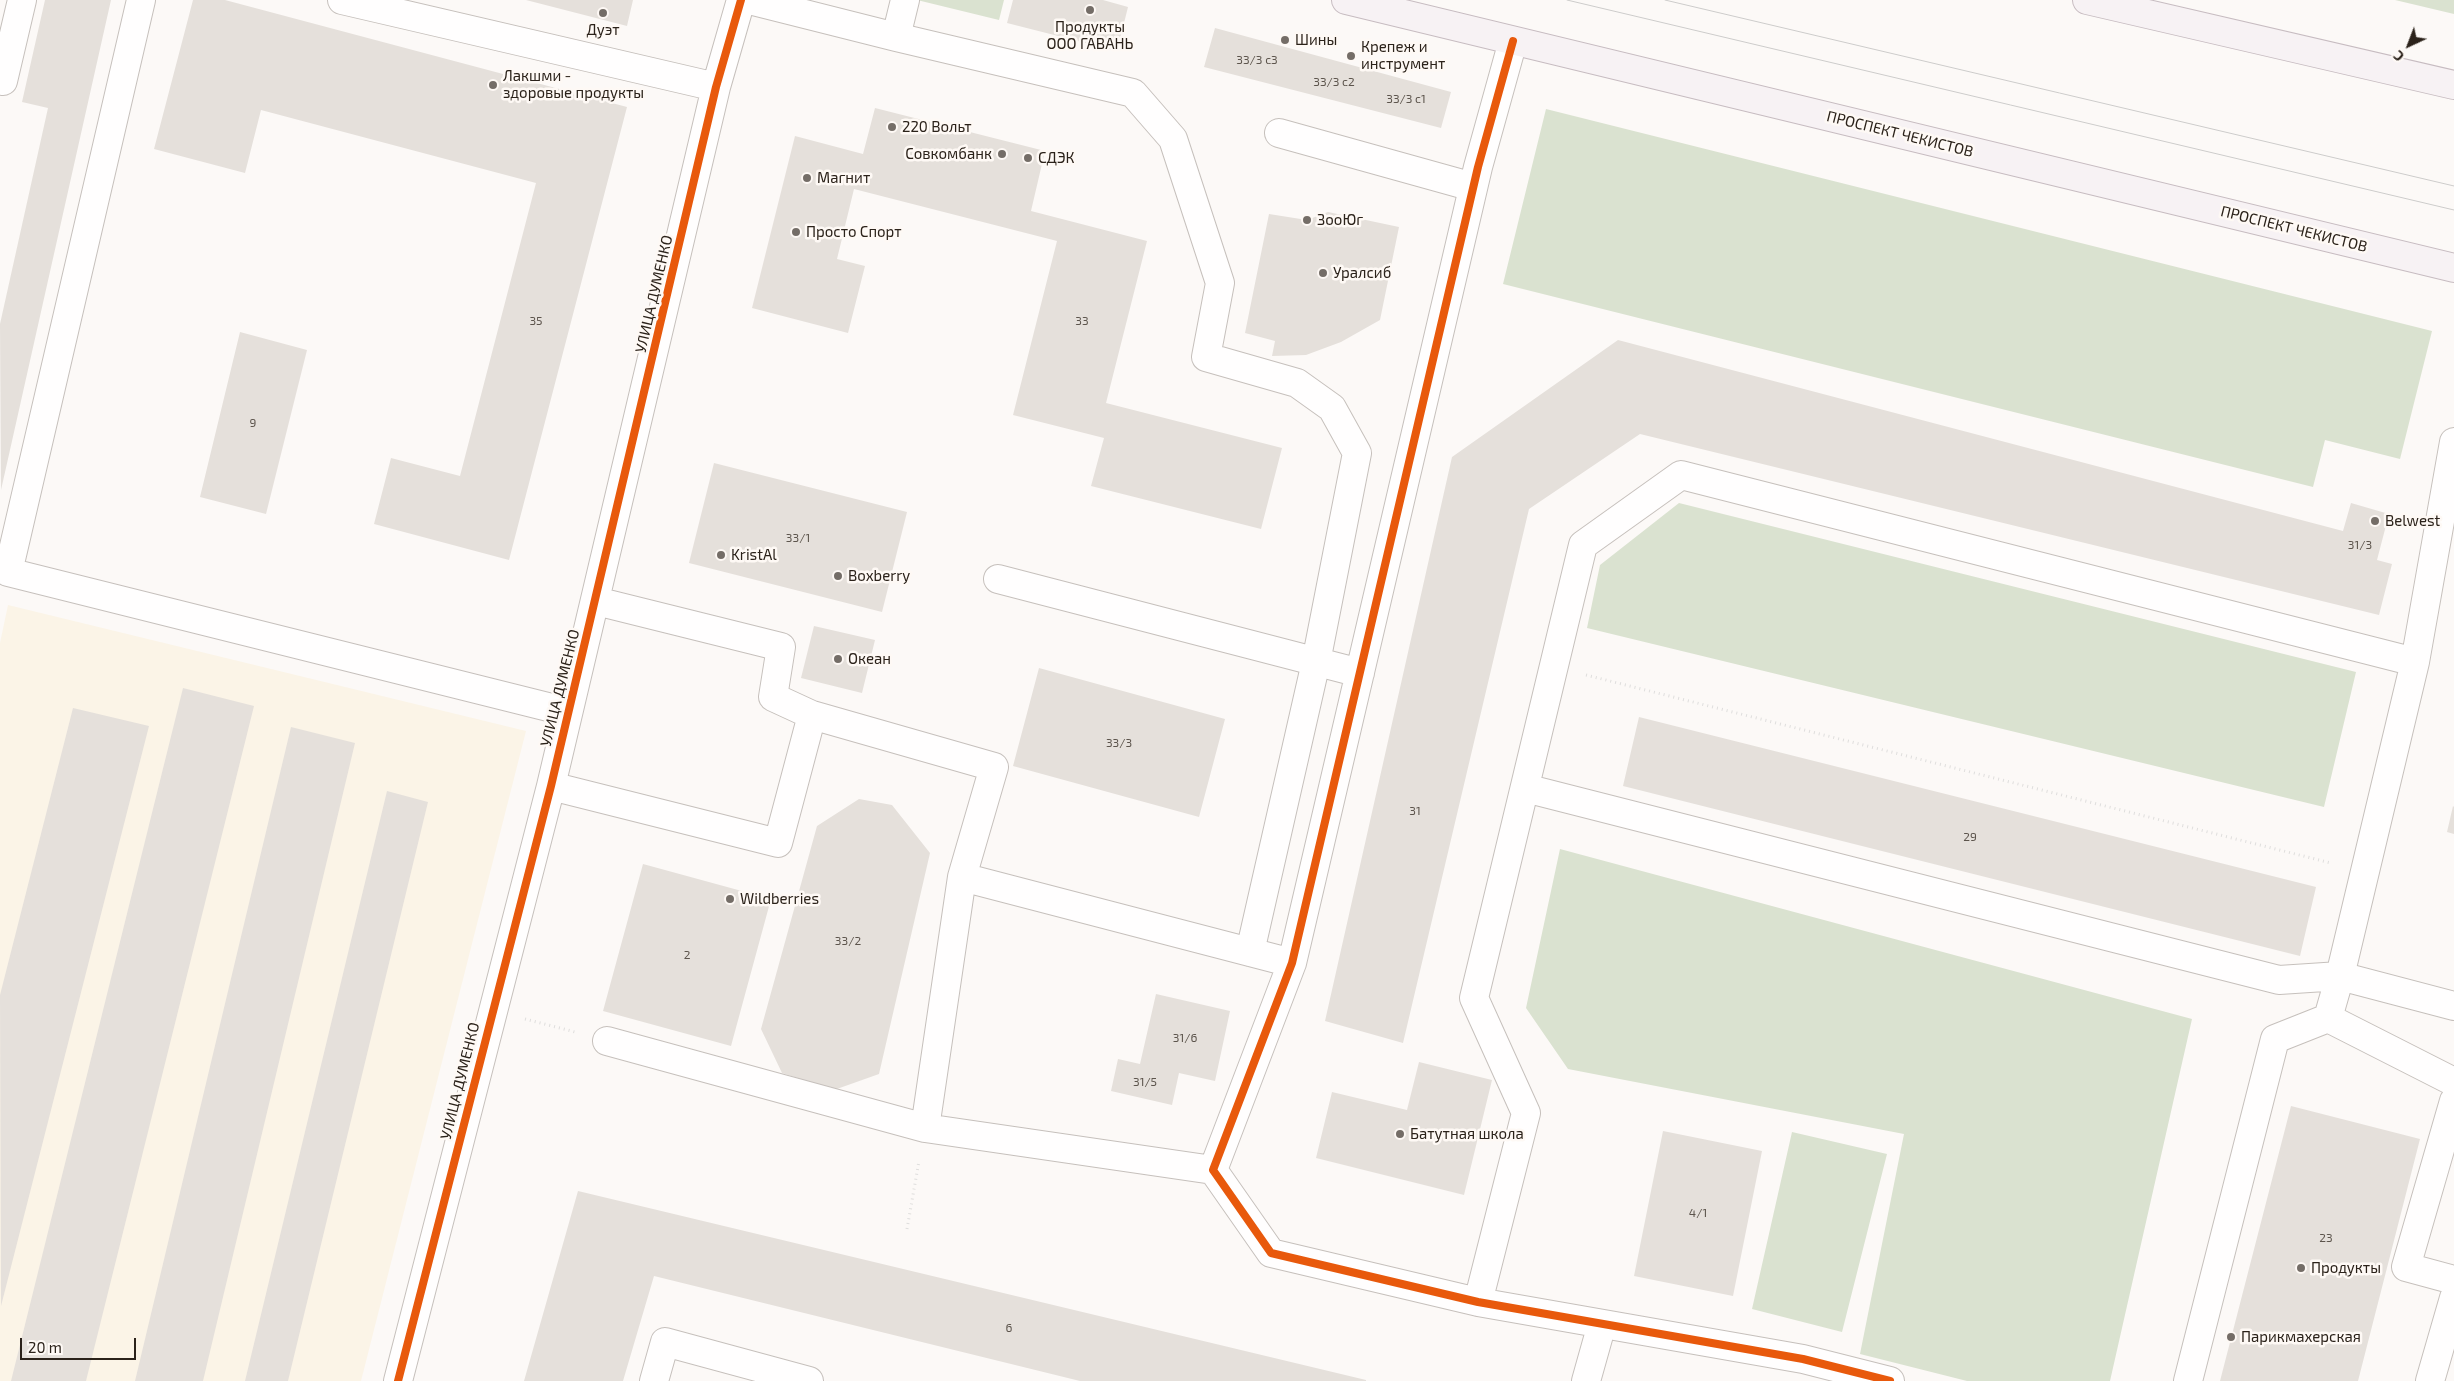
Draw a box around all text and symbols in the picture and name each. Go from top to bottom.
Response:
marker: Продукты ООО ГАВАНЬ [1084,4,1096,16]
marker: Дуэт [597,7,609,19]
place label: Продукты ООО ГАВАНЬ [1047,18,1133,53]
north arrow [2384,20,2434,70]
place label: Дуэт [586,21,620,39]
place label: Шины [1295,31,1337,49]
marker: Шины [1279,34,1291,46]
place label: Крепеж и инструмент [1361,38,1445,73]
text: С [2390,47,2407,65]
marker: Крепеж и инструмент [1345,50,1357,62]
house number: 33/3 с3 [1236,53,1278,67]
place label: Лакшми - здоровые продукты [503,67,644,102]
house number: 33/3 с2 [1313,75,1355,89]
marker: Лакшми - здоровые продукты [487,79,499,91]
house number: 33/3 с1 [1386,92,1426,106]
street label: ПРОСПЕКТ ЧЕКИСТОВ [1825,107,1975,161]
place label: 220 Вольт [902,118,972,136]
marker: 220 Вольт [886,121,898,133]
place label: Совкомбанк [905,145,992,163]
marker: Совкомбанк [996,148,1008,160]
place label: СДЭК [1038,149,1075,167]
marker: СДЭК [1022,152,1034,164]
place label: Магнит [817,169,870,187]
marker: Магнит [801,172,813,184]
street label: ПРОСПЕКТ ЧЕКИСТОВ [2219,202,2369,256]
place label: ЗооЮг [1317,211,1363,229]
marker: ЗооЮг [1301,214,1313,226]
place label: Просто Спорт [806,223,902,241]
marker: Просто Спорт [790,226,802,238]
street label: УЛИЦА ДУМЕНКО [632,233,676,355]
place label: Уралсиб [1333,264,1391,282]
marker: Уралсиб [1317,267,1329,279]
house number: 35 [529,314,543,328]
house number: 33 [1075,314,1089,328]
house number: 9 [250,416,256,430]
place label: Belwest [2385,512,2440,530]
marker: Belwest [2369,515,2381,527]
house number: 33/1 [786,531,810,545]
house number: 31/3 [2348,538,2372,552]
place label: KristAl [731,546,777,564]
marker: KristAl [715,549,727,561]
place label: Boxberry [848,567,910,585]
marker: Boxberry [832,570,844,582]
street label: УЛИЦА ДУМЕНКО [537,627,583,749]
place label: Океан [848,650,891,668]
marker: Океан [832,653,844,665]
house number: 33/3 [1106,736,1132,750]
house number: 31 [1409,804,1421,818]
house number: 29 [1963,830,1977,844]
place label: Wildberries [740,890,819,908]
marker: Wildberries [724,893,736,905]
house number: 33/2 [835,934,861,948]
house number: 2 [684,948,690,962]
street label: УЛИЦА ДУМЕНКО [437,1020,483,1142]
house number: 31/6 [1173,1031,1197,1045]
house number: 31/5 [1133,1075,1157,1089]
place label: Батутная школа [1410,1125,1524,1143]
marker: Батутная школа [1394,1128,1406,1140]
house number: 4/1 [1689,1206,1707,1220]
house number: 23 [2319,1231,2333,1245]
place label: Продукты [2311,1259,2381,1277]
marker: Продукты [2295,1262,2307,1274]
house number: 6 [1006,1321,1012,1335]
scale bar [22,1328,139,1360]
place label: Парикмахерская [2241,1328,2361,1346]
marker: Парикмахерская [2225,1331,2237,1343]
text: 20 m [28,1338,62,1356]

